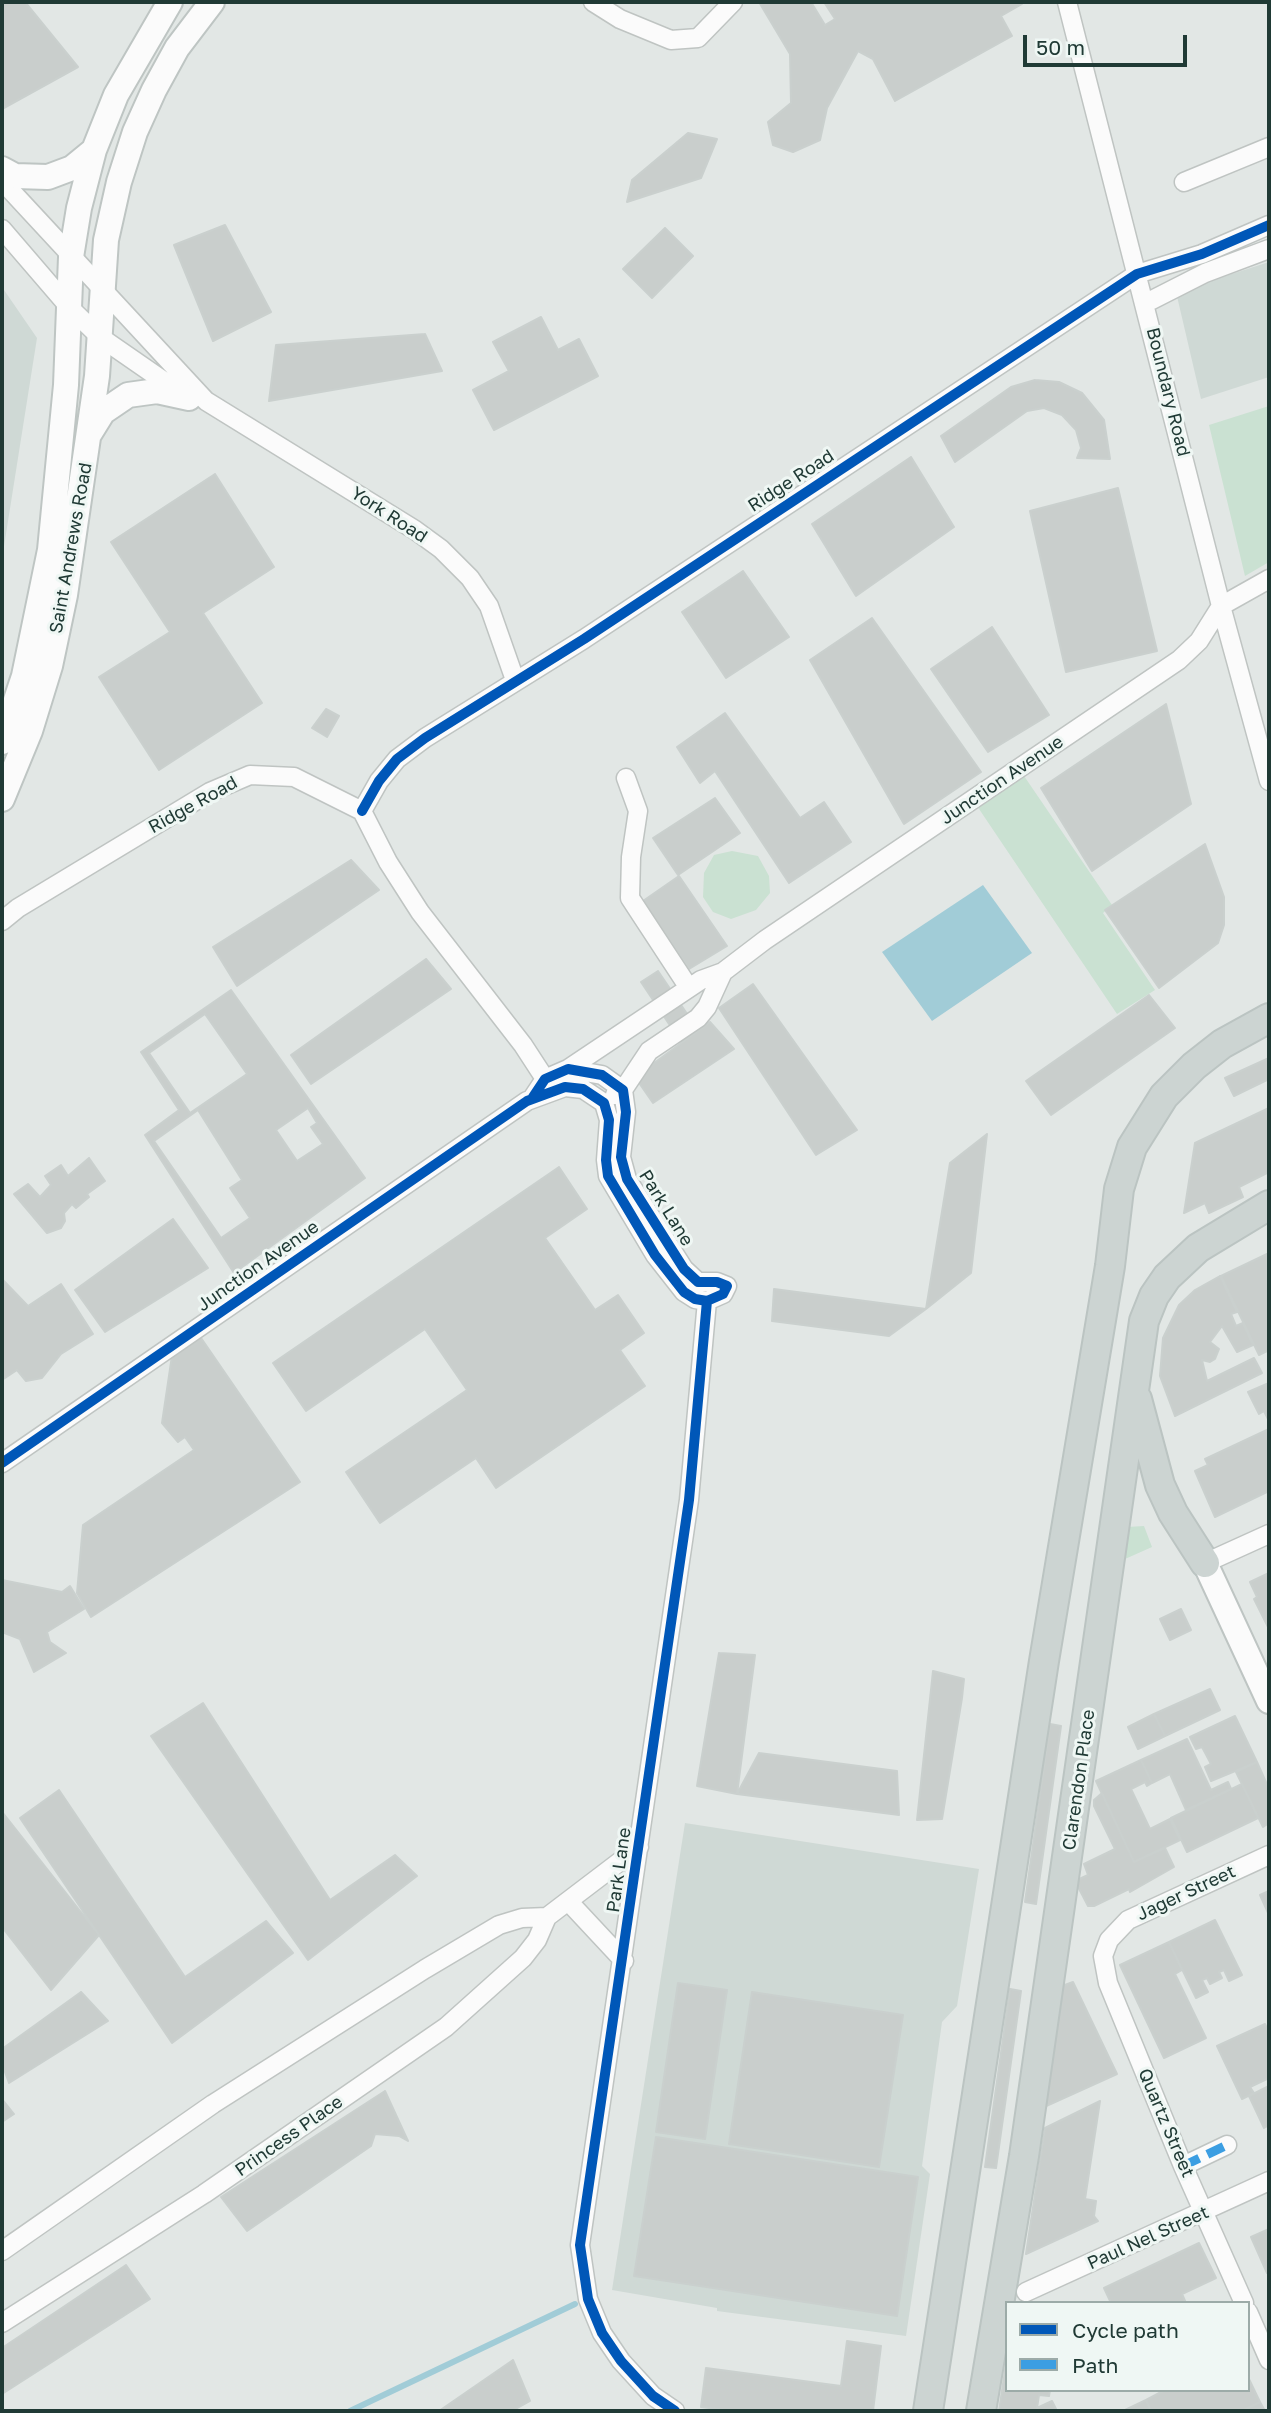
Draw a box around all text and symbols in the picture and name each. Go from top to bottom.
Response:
scale bar [1026,21,1190,65]
text: 50 m [1036,34,1085,60]
street label: Boundary Road [1142,325,1194,459]
street label: Ridge Road [744,445,838,517]
street label: Saint Andrews Road [45,461,97,635]
street label: York Road [347,482,431,548]
street label: Junction Avenue [936,731,1068,829]
street label: Ridge Road [145,772,241,838]
street label: Park Lane [634,1166,698,1250]
street label: Junction Avenue [193,1216,323,1316]
street label: Clarendon Place [1058,1708,1100,1852]
street label: Park Lane [602,1826,636,1914]
street label: Jager Street [1133,1861,1239,1925]
street label: Quartz Street [1133,2065,1199,2181]
street label: Princess Place [231,2091,347,2181]
street label: Paul Nel Street [1084,2202,1212,2274]
legend [1005,2301,1250,2392]
text: Cycle path [1072,2317,1179,2343]
text: Path [1072,2352,1119,2378]

